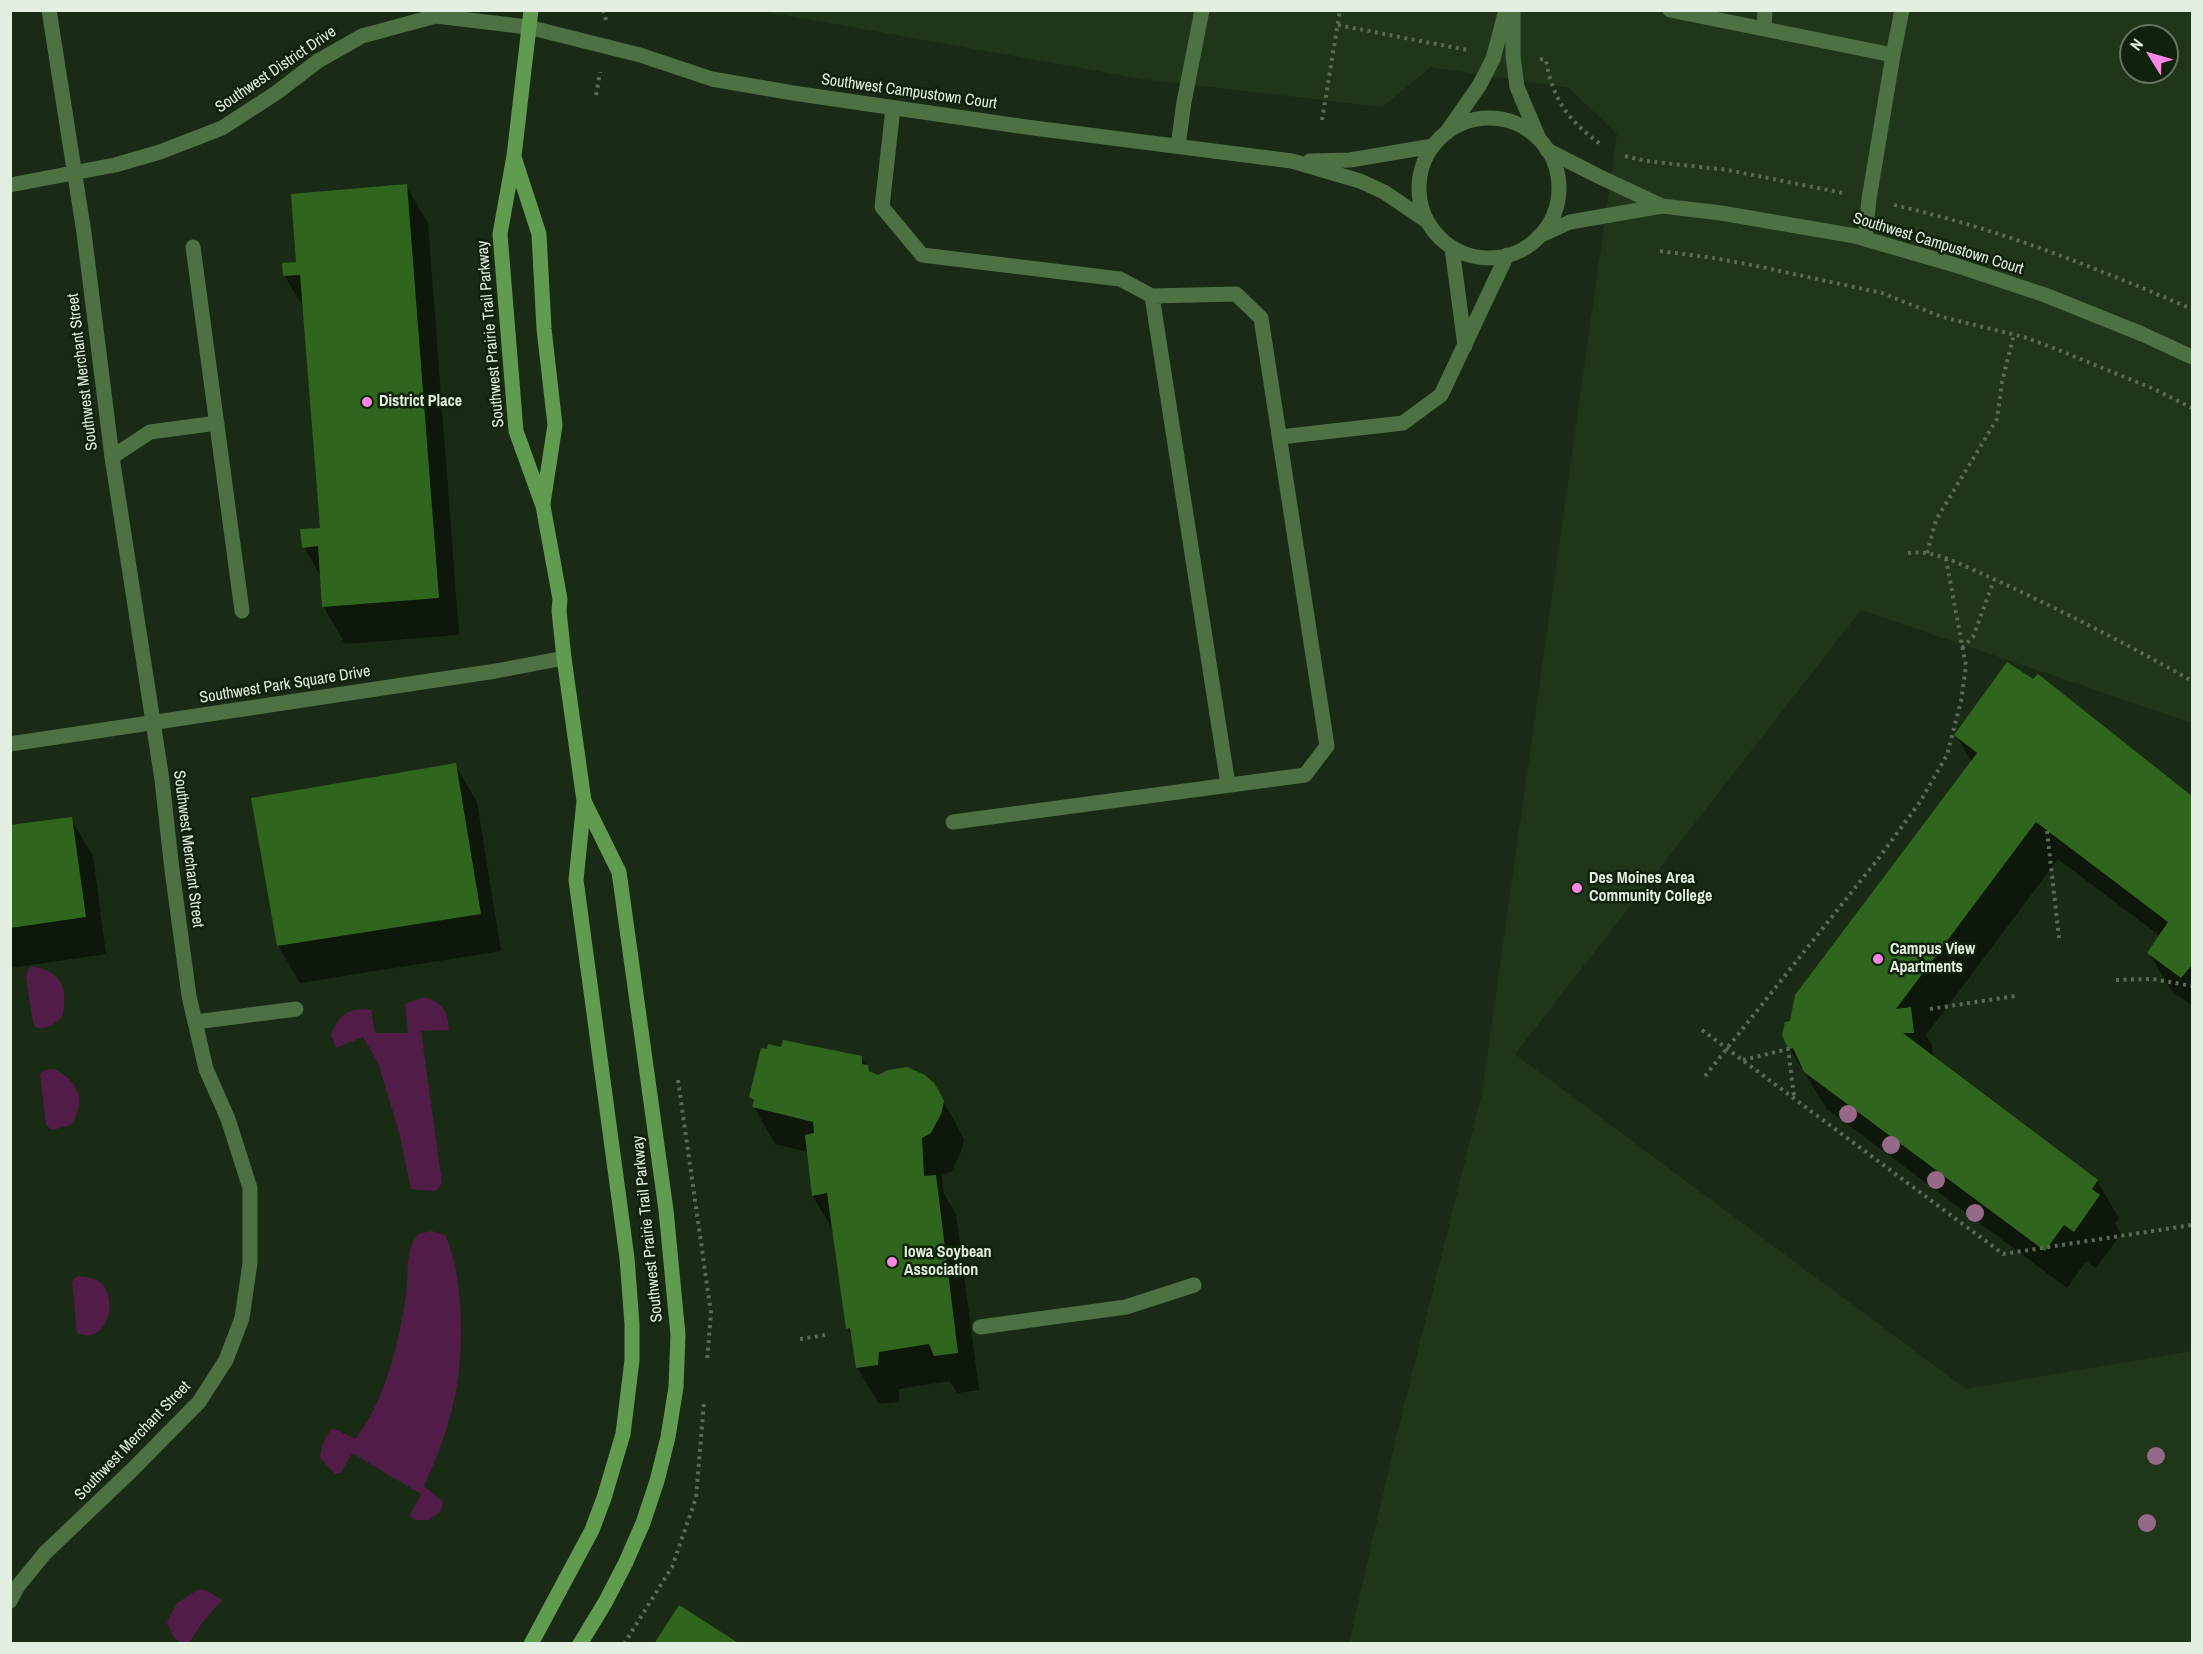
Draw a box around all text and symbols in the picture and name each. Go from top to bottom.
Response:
street label: Southwest District Drive [212,22,340,118]
north arrow [2119,24,2179,84]
text: N [2125,34,2148,55]
street label: Southwest Campustown Court [820,70,998,114]
street label: Southwest Campustown Court [1850,209,2026,279]
street label: Southwest Prairie Trail Parkway [473,240,509,428]
street label: Southwest Merchant Street [64,292,102,452]
place label: District Place [379,392,462,412]
marker: District Place [360,395,374,409]
street label: Southwest Park Square Drive [198,662,372,708]
street label: Southwest Merchant Street [169,769,207,929]
place label: Des Moines Area Community College [1589,869,1712,907]
marker: Des Moines Area Community College [1570,881,1584,895]
place label: Campus View Apartments [1890,940,1975,978]
marker: Campus View Apartments [1871,952,1885,966]
street label: Southwest Prairie Trail Parkway [629,1135,667,1323]
place label: Iowa Soybean Association [904,1243,992,1281]
marker: Iowa Soybean Association [885,1255,899,1269]
street label: Southwest Merchant Street [71,1377,195,1505]

